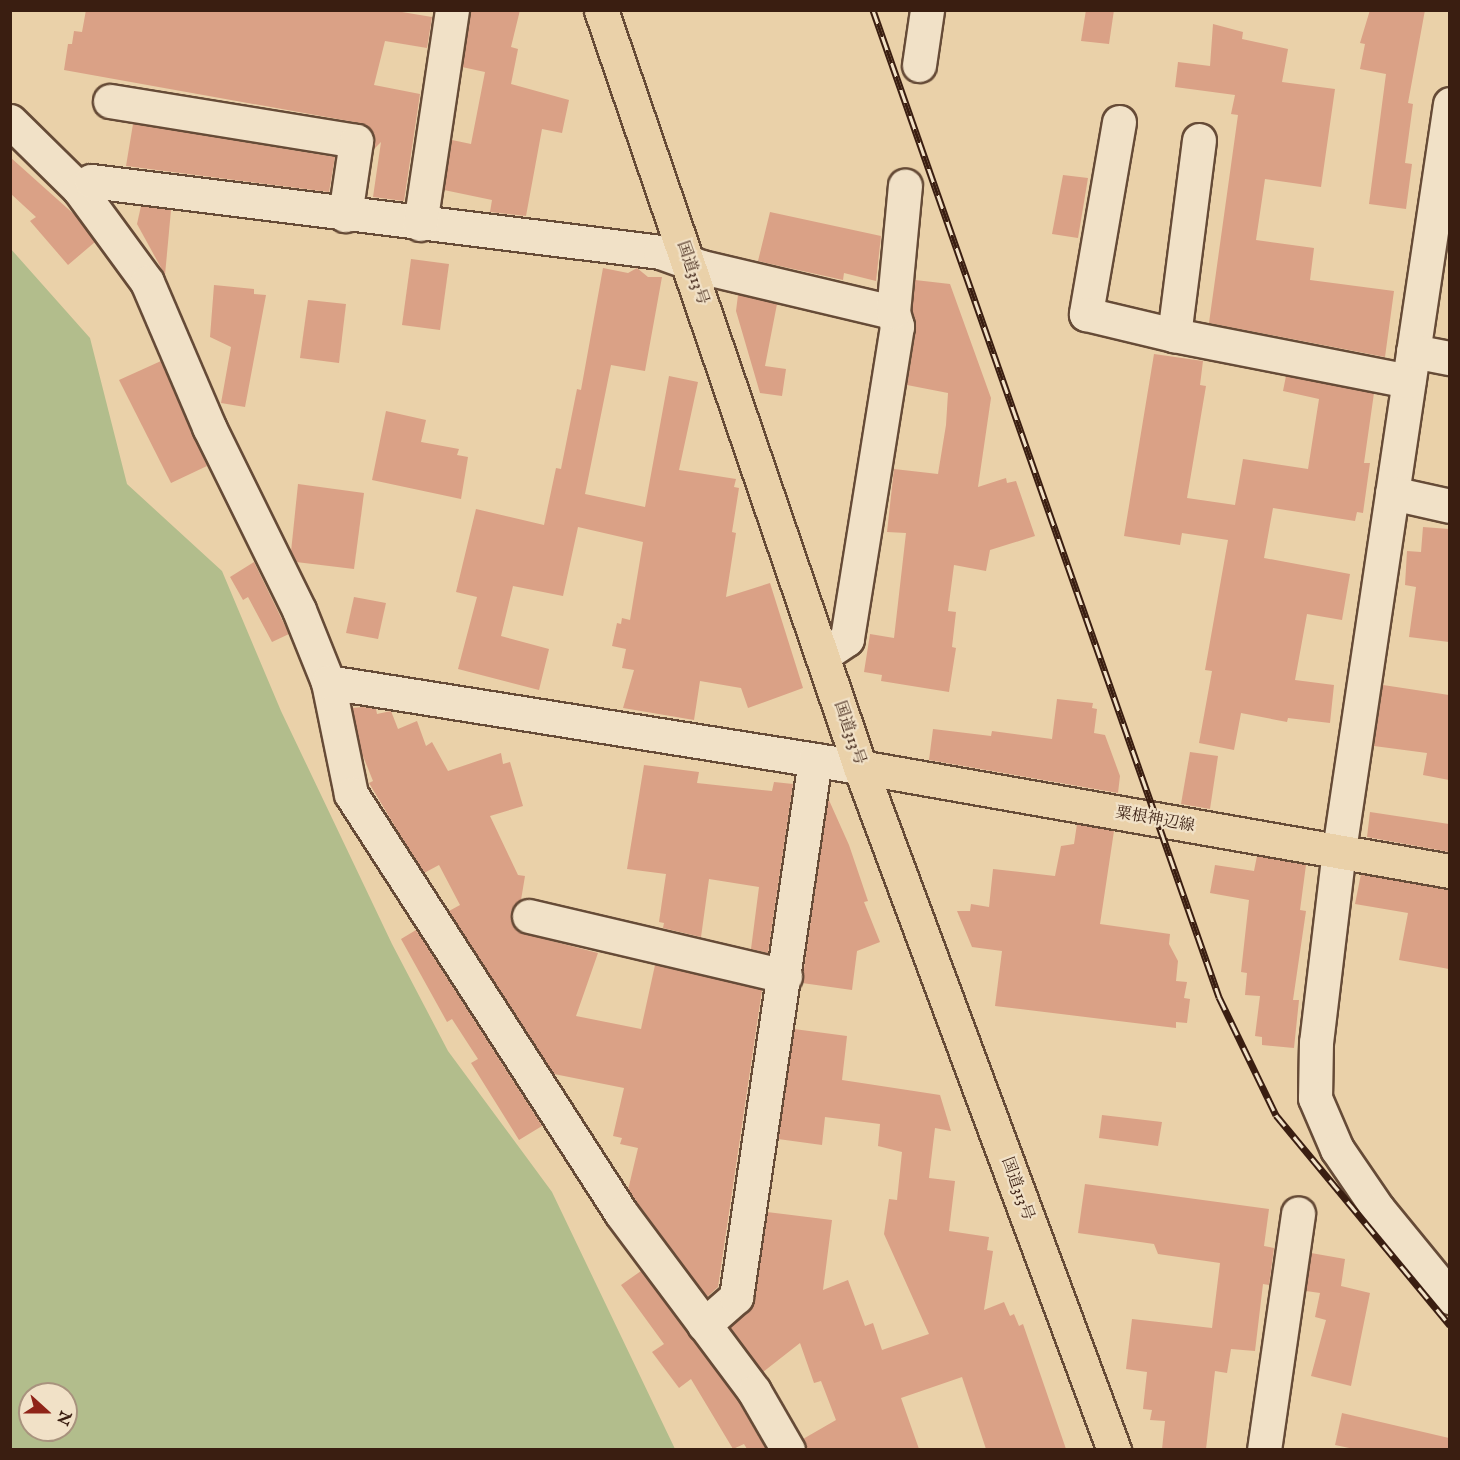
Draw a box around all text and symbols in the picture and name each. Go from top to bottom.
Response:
street label: 国道313号 [672,239,712,307]
street label: 国道313号 [829,699,869,767]
street label: 粟根神辺線 [1114,804,1196,836]
street label: 国道313号 [997,1155,1037,1223]
north arrow [18,1382,78,1442]
text: N [51,1408,75,1428]

